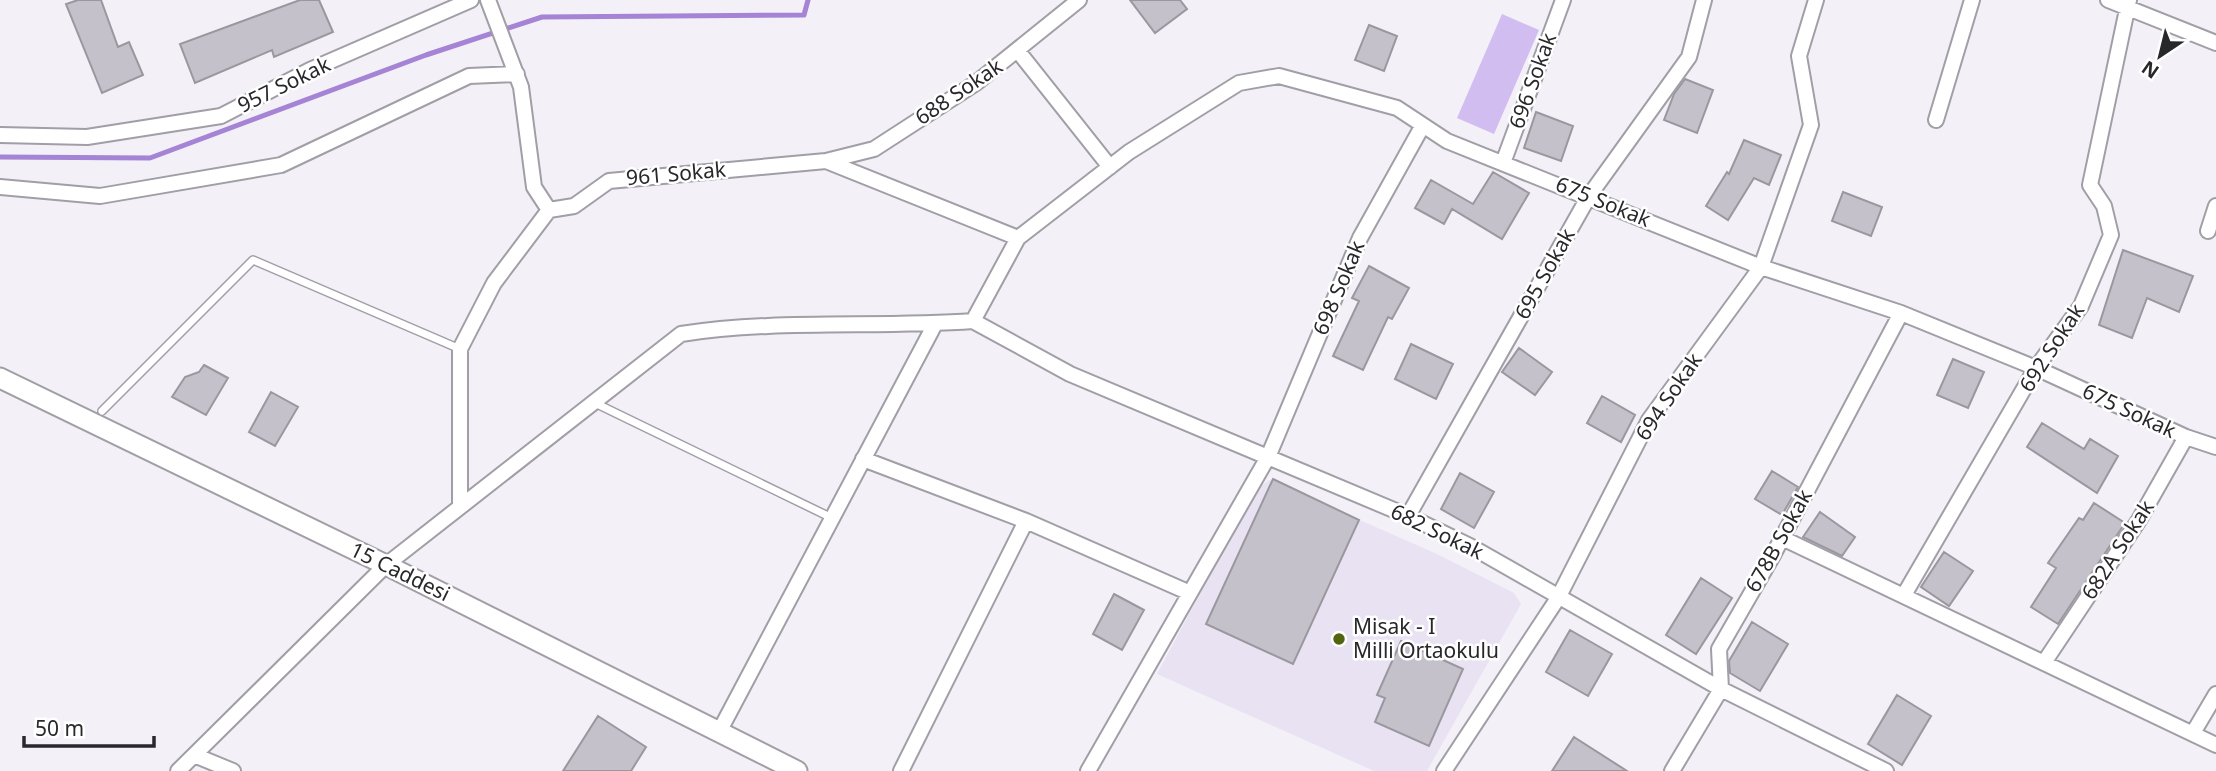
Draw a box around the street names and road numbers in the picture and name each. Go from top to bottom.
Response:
street label: 696 Sokak [1502,28,1563,132]
street label: 957 Sokak [233,49,335,119]
street label: 688 Sokak [909,51,1008,131]
street label: 961 Sokak [625,155,728,191]
street label: 675 Sokak [1552,169,1656,233]
street label: 695 Sokak [1508,222,1581,324]
street label: 698 Sokak [1306,235,1371,339]
street label: 692 Sokak [2012,297,2091,397]
street label: 694 Sokak [1629,347,1708,446]
street label: 675 Sokak [2078,376,2181,444]
street label: 678B Sokak [1738,483,1818,597]
street label: 682A Sokak [2075,494,2160,605]
street label: 682 Sokak [1386,497,1489,566]
street label: 15 Caddesi [346,535,455,607]

